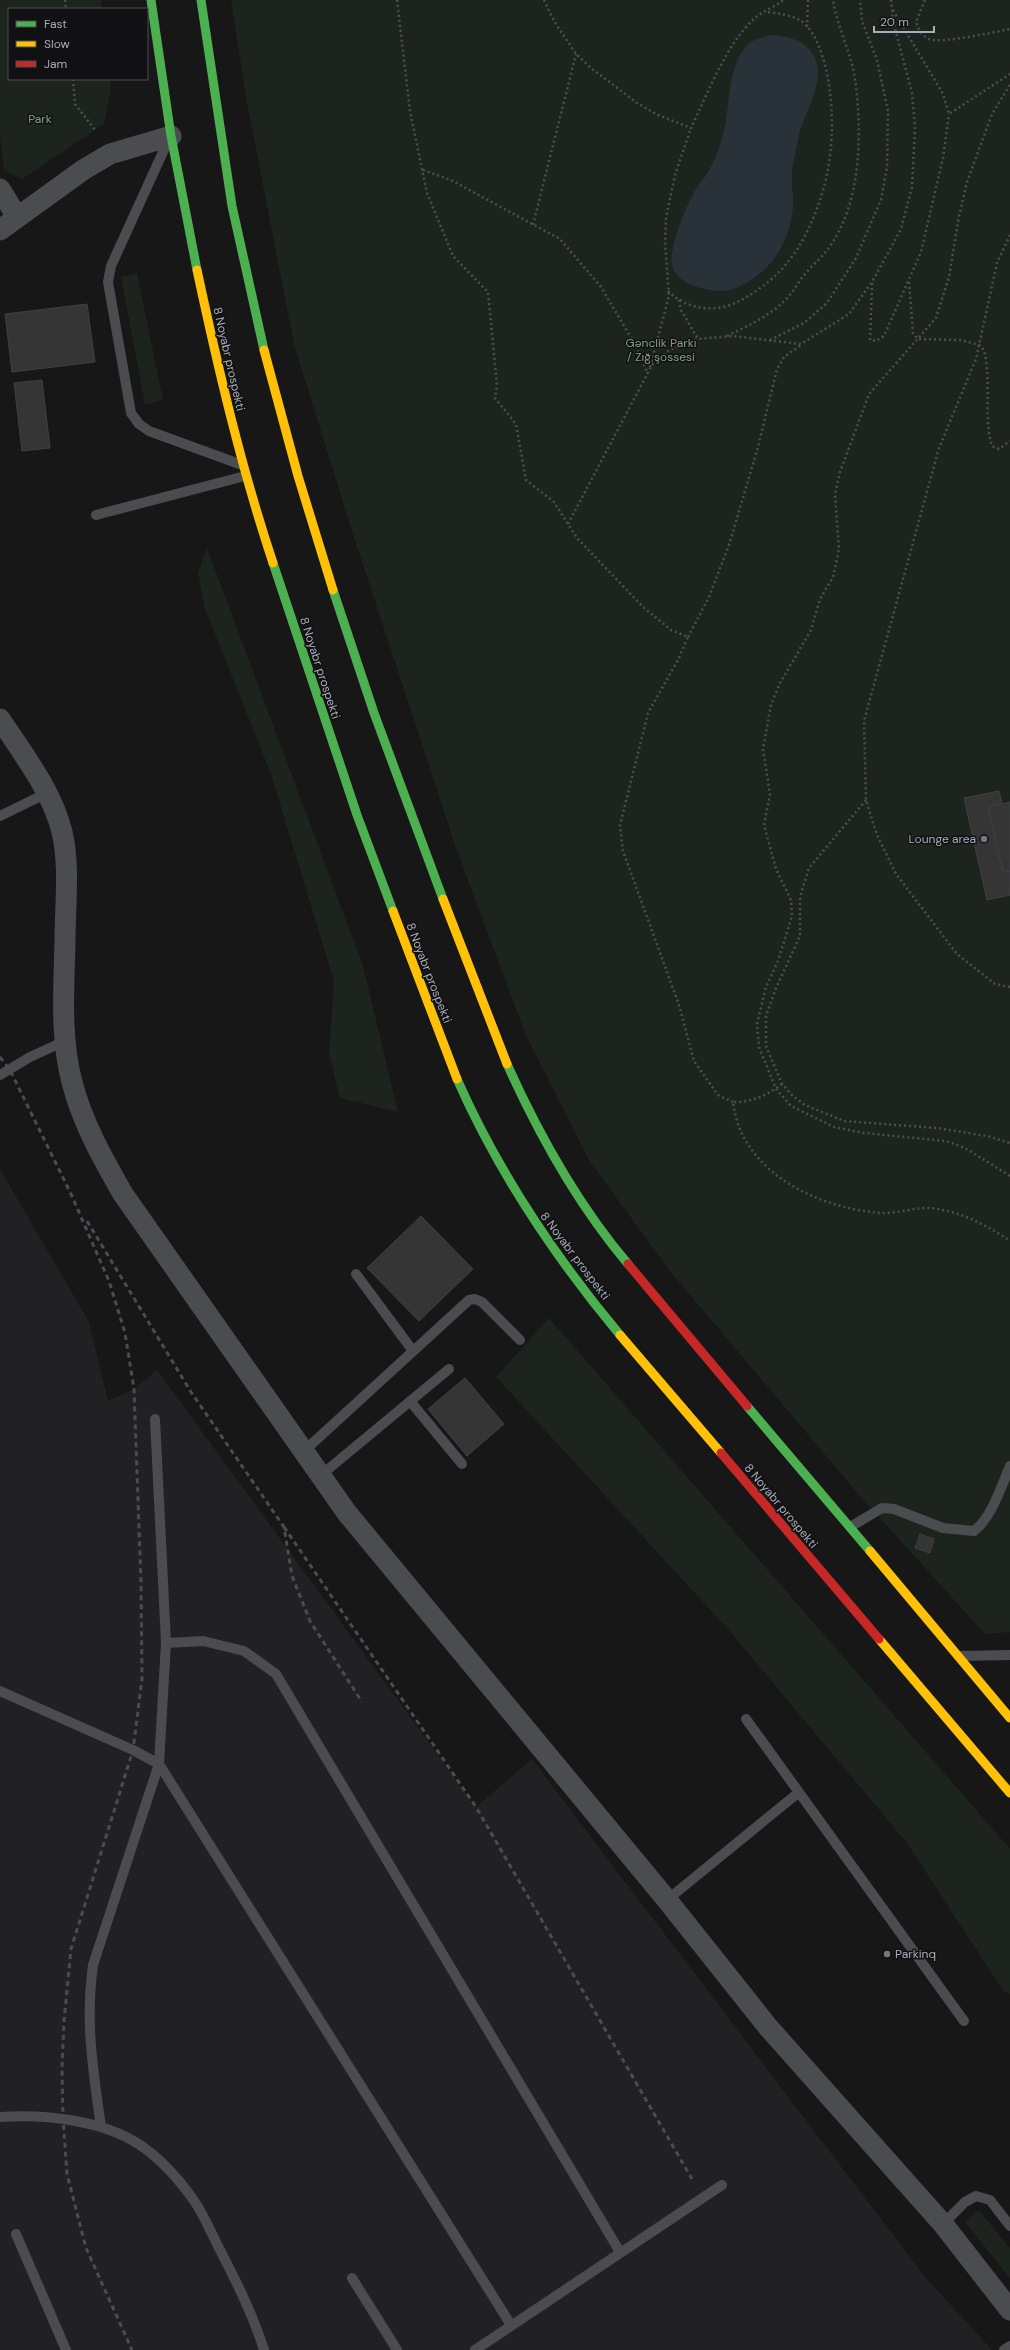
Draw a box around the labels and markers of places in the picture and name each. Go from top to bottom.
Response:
place label: Lounge area [908,831,976,847]
marker: Lounge area [979,834,989,844]
place label: Parkinq [895,1946,936,1962]
marker: Parkinq [882,1949,892,1959]

